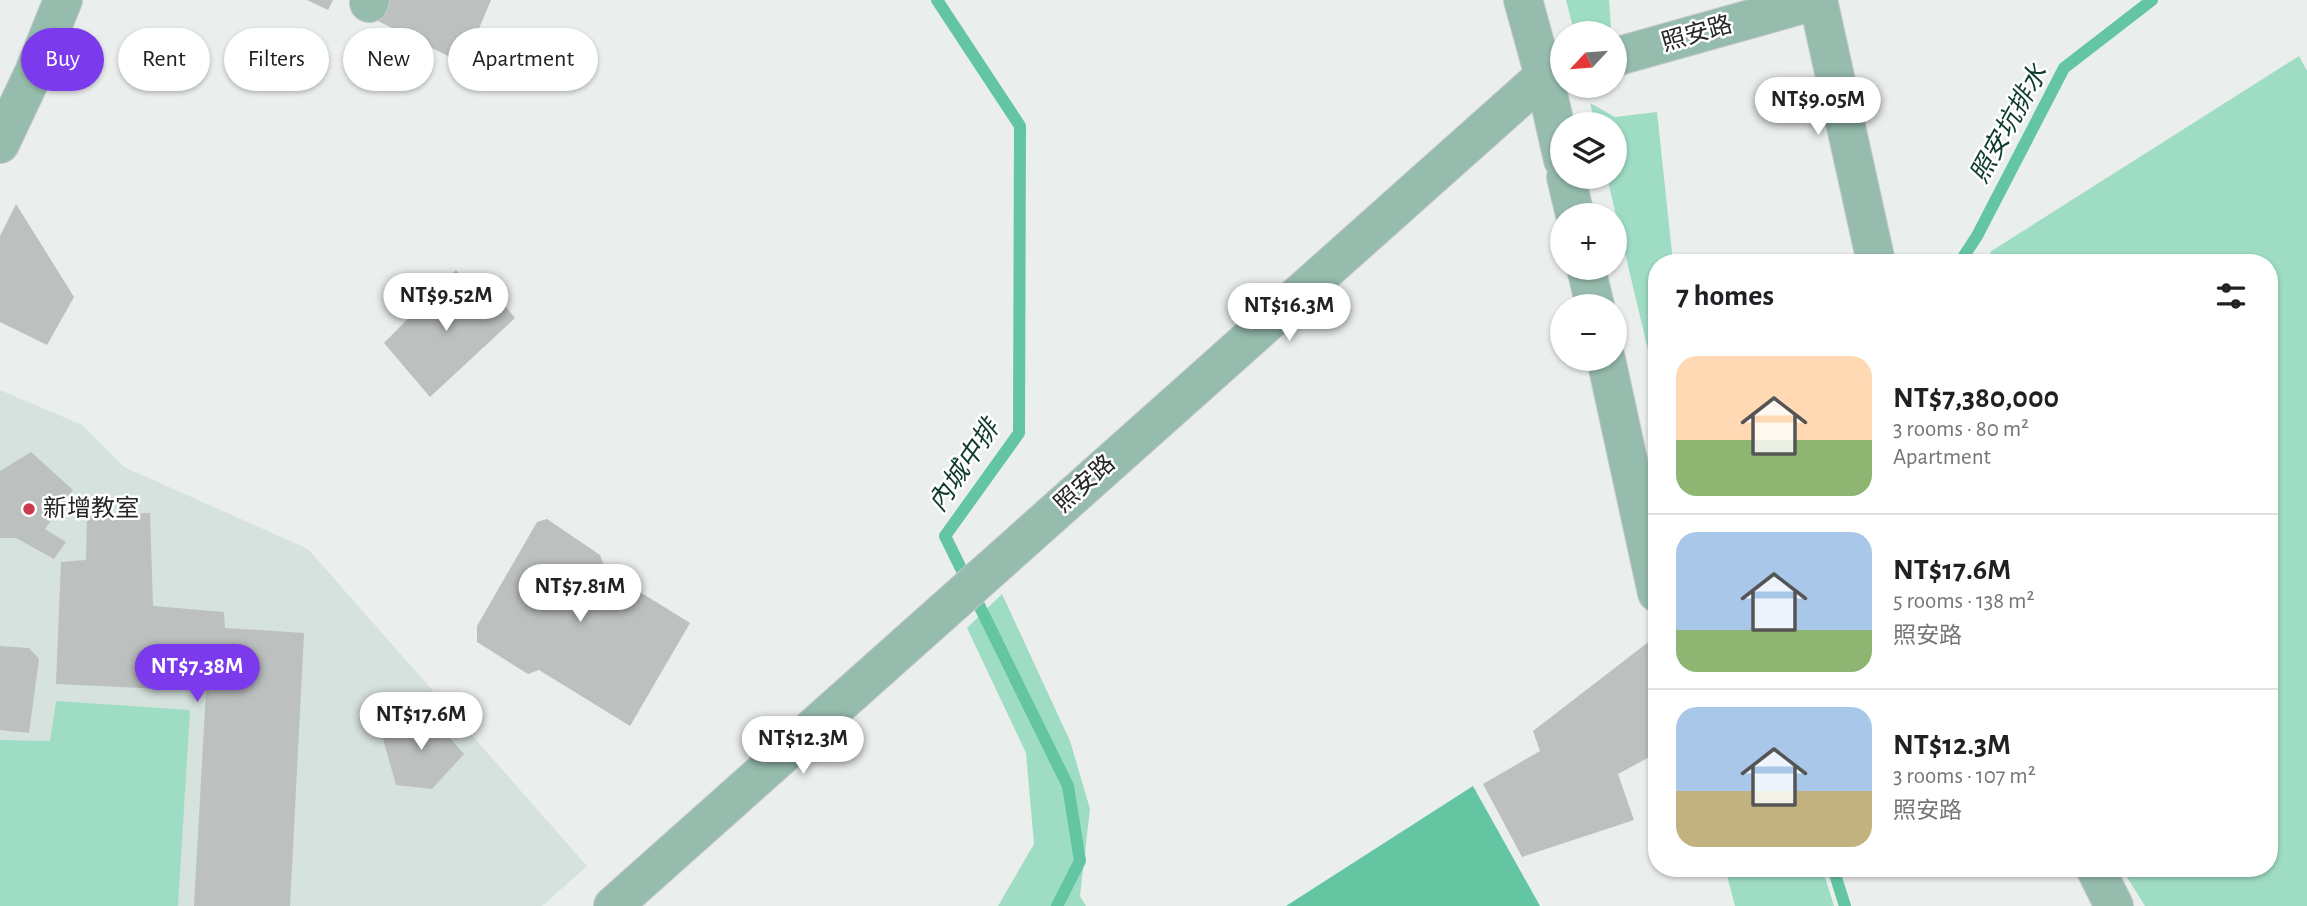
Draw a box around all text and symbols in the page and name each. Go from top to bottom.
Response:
street label: 照安路 [1659,11,1735,55]
north arrow [1550,21,1628,98]
map controls [1550,21,1627,371]
chip: Buy [21,28,104,91]
chip: Rent [118,28,210,91]
chip: Filters [224,28,329,91]
chip: New [343,28,434,91]
chip: Apartment [448,28,598,91]
water label: 照安坑排水 [1964,59,2052,187]
pin: NT$9.05M [1746,78,1890,137]
text: NT$9.05M [1771,88,1865,111]
button: layers [1550,112,1627,189]
button: + [1550,203,1627,280]
pin: NT$9.52M [374,274,518,333]
icon: filters [2212,277,2250,315]
text: 7 homes [1676,281,1774,311]
text: NT$9.52M [399,284,493,307]
pin: NT$16.3M [1217,284,1361,343]
text: NT$16.3M [1244,294,1334,317]
button: − [1550,294,1627,371]
text: NT$7,380,000 [1893,383,2059,413]
icon: home [1732,384,1816,468]
water label: 內城中排 [923,413,1006,516]
text: 3 rooms · 80 m² [1893,418,2029,441]
text: Apartment [1893,446,1991,469]
street label: 照安路 [1049,450,1120,517]
place label: 新增教室 [43,495,139,521]
marker: 新增教室 [21,501,37,517]
text: NT$17.6M [1893,555,2011,585]
icon: home [1732,560,1816,644]
pin: NT$7.81M [508,564,652,624]
text: NT$7.81M [535,575,625,598]
text: 5 rooms · 138 m² [1893,590,2034,613]
text: 照安路 [1893,625,1962,648]
pin: NT$7.38M [125,644,269,704]
text: NT$7.38M [151,655,243,678]
pin: NT$17.6M [349,692,493,752]
text: NT$17.6M [376,703,466,726]
pin: NT$12.3M [731,716,875,776]
text: NT$12.3M [758,727,848,750]
text: NT$12.3M [1893,730,2011,760]
icon: home [1732,735,1816,819]
text: 3 rooms · 107 m² [1893,765,2036,788]
text: 照安路 [1893,800,1962,823]

